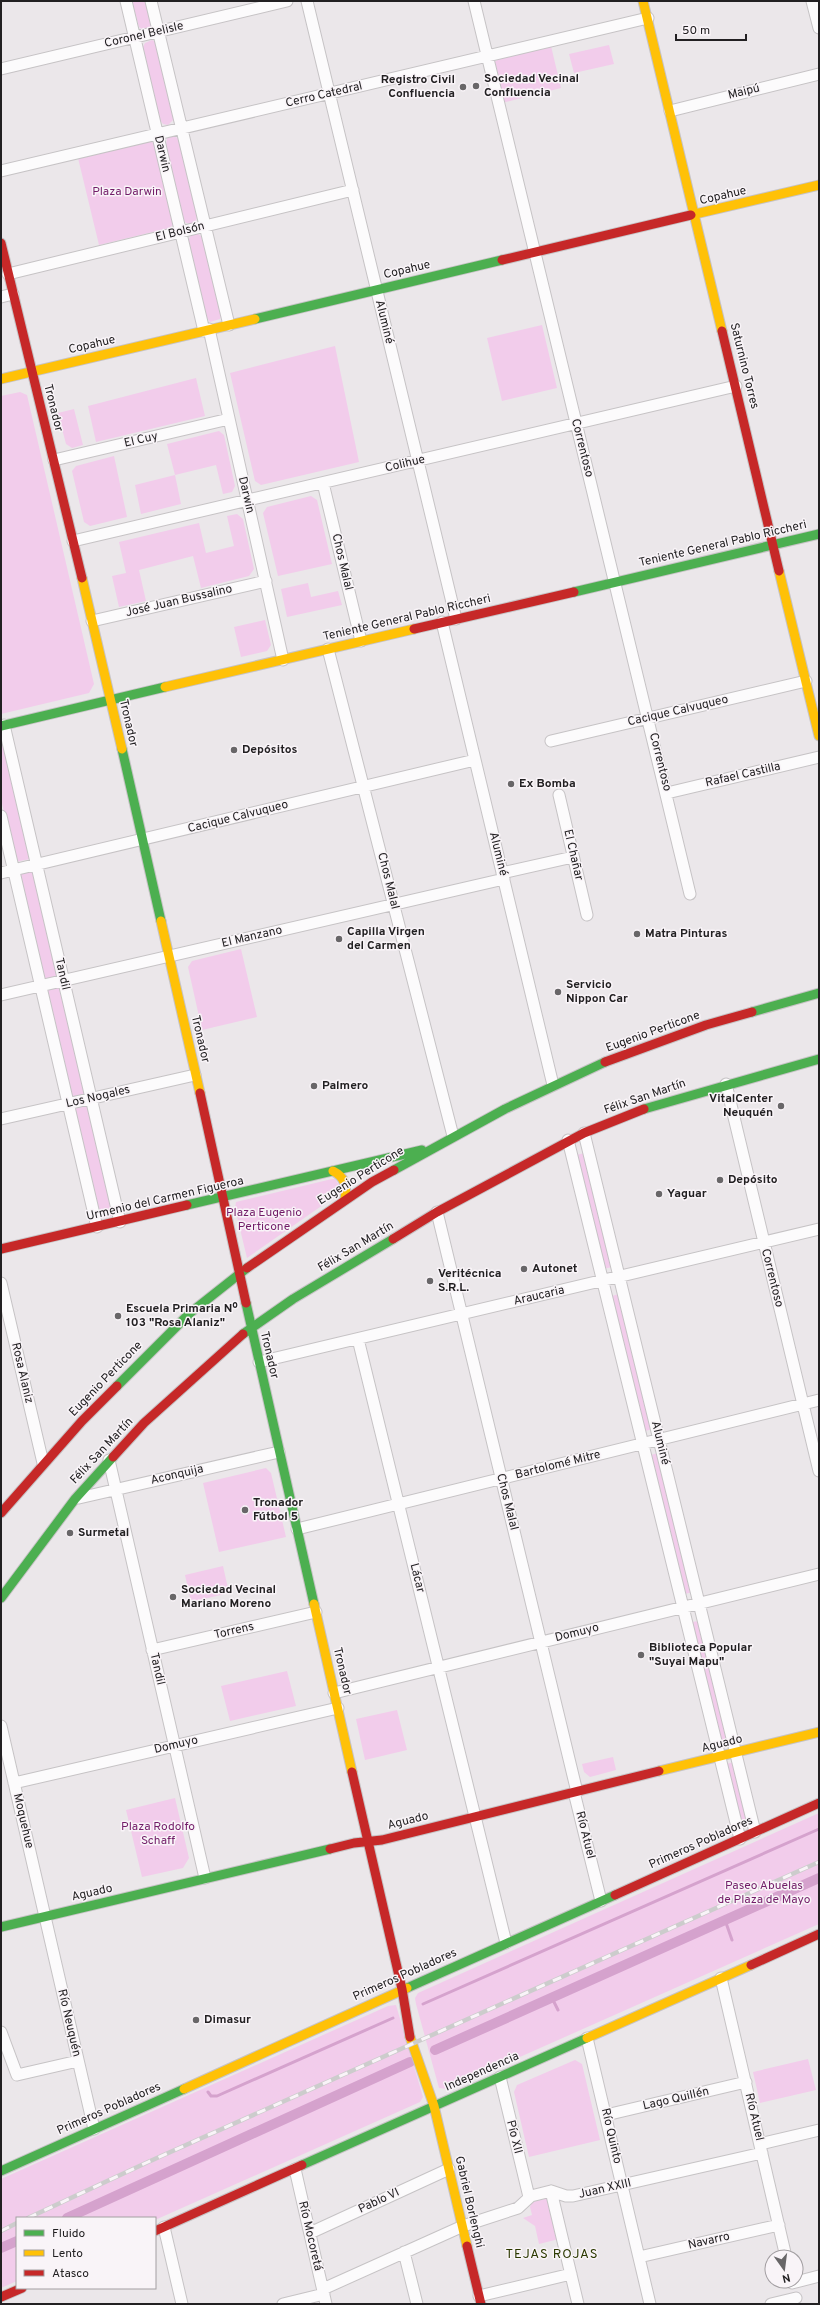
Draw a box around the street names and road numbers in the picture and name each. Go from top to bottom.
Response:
street label: Coronel Belisle [103,18,185,52]
street label: Cerro Catedral [284,78,364,112]
street label: Maipú [726,80,762,104]
street label: Darwin [150,134,174,174]
street label: Copahue [698,183,748,209]
street label: El Bolsón [154,218,206,246]
street label: Copahue [382,257,432,283]
street label: Aluminé [371,298,397,346]
street label: Saturnino Torres [726,321,762,411]
street label: Copahue [67,332,117,358]
street label: Tronador [39,383,67,434]
street label: Correntoso [567,417,597,479]
street label: El Cuy [123,428,159,452]
street label: Colihue [383,452,427,476]
street label: Darwin [234,475,258,515]
street label: Teniente General Pablo Riccheri [638,517,808,571]
street label: Chos Malal [328,532,356,592]
street label: José Juan Bussalino [124,581,234,621]
street label: Teniente General Pablo Riccheri [322,591,492,645]
street label: Cacique Calvuqueo [626,692,730,730]
street label: Tronador [115,698,141,749]
street label: Correntoso [645,731,675,793]
street label: Rafael Castilla [704,759,782,791]
street label: Cacique Calvuqueo [186,797,290,837]
street label: El Chañar [559,828,587,883]
street label: Aluminé [485,830,511,878]
street label: Chos Malal [373,851,403,911]
street label: El Manzano [220,922,284,952]
street label: Tandil [51,956,73,992]
street label: Eugenio Perticone [604,1008,702,1056]
street label: Tronador [187,1014,213,1065]
street label: Félix San Martín [602,1075,688,1119]
street label: Los Nogales [64,1082,132,1112]
street label: Eugenio Perticone [315,1143,407,1209]
street label: Urmenio del Carmen Figueroa [85,1173,245,1225]
street label: Félix San Martín [315,1218,397,1276]
street label: Correntoso [757,1247,787,1309]
street label: Araucaria [512,1282,566,1310]
street label: Tronador [256,1330,282,1381]
street label: Eugenio Perticone [66,1338,146,1420]
street label: Rosa Alaniz [7,1341,37,1405]
street label: Félix San Martín [67,1414,137,1488]
street label: Aluminé [647,1419,673,1467]
street label: Bartolomé Mitre [514,1447,602,1483]
street label: Aconquija [149,1461,205,1489]
street label: Chos Malal [492,1472,522,1532]
street label: Lácar [406,1561,428,1595]
street label: Torrens [212,1619,256,1643]
street label: Domuyo [553,1620,601,1646]
street label: Tronador [329,1646,355,1697]
street label: Tandil [146,1651,168,1687]
street label: Aguado [700,1731,744,1757]
street label: Domuyo [152,1732,200,1758]
street label: Moquehue [9,1792,37,1850]
street label: Aguado [386,1808,430,1834]
street label: Río Atuel [571,1809,599,1861]
street label: Primeros Pobladores [647,1813,755,1873]
street label: Aguado [70,1880,114,1905]
street label: Primeros Pobladores [351,1945,459,2005]
street label: Río Neuquén [53,1988,85,2058]
street label: Independencia [442,2048,522,2096]
street label: Primeros Pobladores [55,2079,163,2139]
street label: Lago Quillén [641,2084,711,2114]
street label: Río Atuel [741,2092,767,2142]
street label: Río Quinto [597,2107,625,2166]
street label: Pío XII [502,2119,526,2155]
street label: Gabriel Borlenghi [451,2155,487,2249]
street label: Juan XXIII [577,2175,633,2203]
street label: Pablo VI [356,2185,402,2217]
street label: Río Mocoretá [294,2199,326,2273]
street label: Navarro [687,2228,732,2254]

